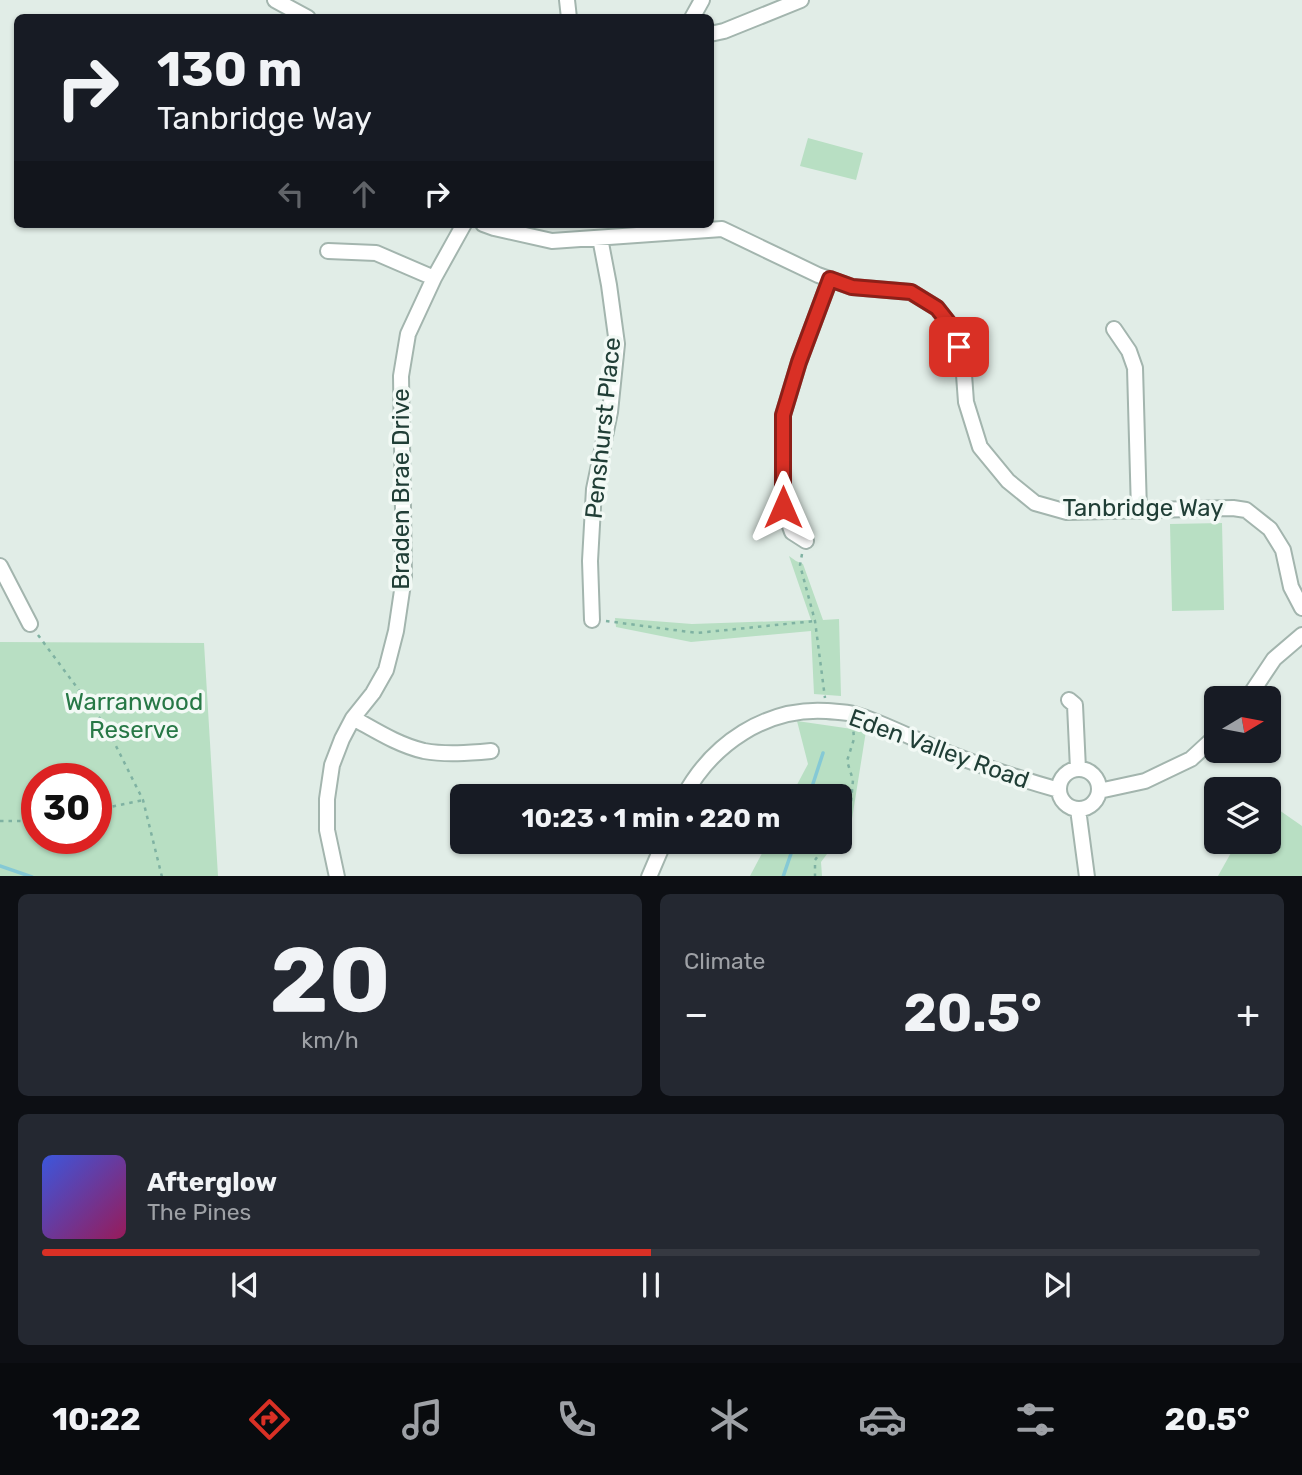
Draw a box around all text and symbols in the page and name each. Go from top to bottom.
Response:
text: 130 m [157,40,302,98]
icon: right [42,42,133,133]
text: Tanbridge Way [157,99,372,137]
icon: left [272,175,310,213]
icon: ahead [345,175,383,213]
icon: right [418,175,456,213]
pin [929,317,989,377]
icon: arrive [940,328,978,366]
street label: Penshurst Place [580,336,626,520]
street label: Braden Brae Drive [387,388,415,590]
position arrow [746,470,820,544]
street label: Tanbridge Way [1062,494,1224,522]
north arrow [1204,686,1281,763]
map controls [1204,686,1281,854]
park label: Warranwood Reserve [65,688,203,744]
street label: Eden Valley Road [845,703,1033,795]
speed limit sign: 30 [21,763,112,854]
button: layers [1204,777,1281,854]
text: 10:23 · 1 min · 220 m [522,803,780,834]
text: 20 [269,926,391,1034]
text: Climate [684,947,765,975]
text: 20.5° [903,982,1042,1044]
text: − [684,991,709,1037]
text: + [1236,991,1260,1037]
text: km/h [301,1026,359,1054]
text: Afterglow [147,1167,277,1198]
text: The Pines [147,1198,251,1226]
icon: previous [226,1266,264,1304]
icon: pause [632,1266,670,1304]
icon: next [1038,1266,1076,1304]
icon: directions [245,1395,294,1444]
icon: music [398,1395,447,1444]
icon: phone [552,1395,601,1444]
icon: climate [705,1395,754,1444]
icon: car [858,1395,907,1444]
icon: filters [1011,1395,1060,1444]
text: 10:22 [52,1400,141,1438]
text: 20.5° [1165,1400,1250,1438]

